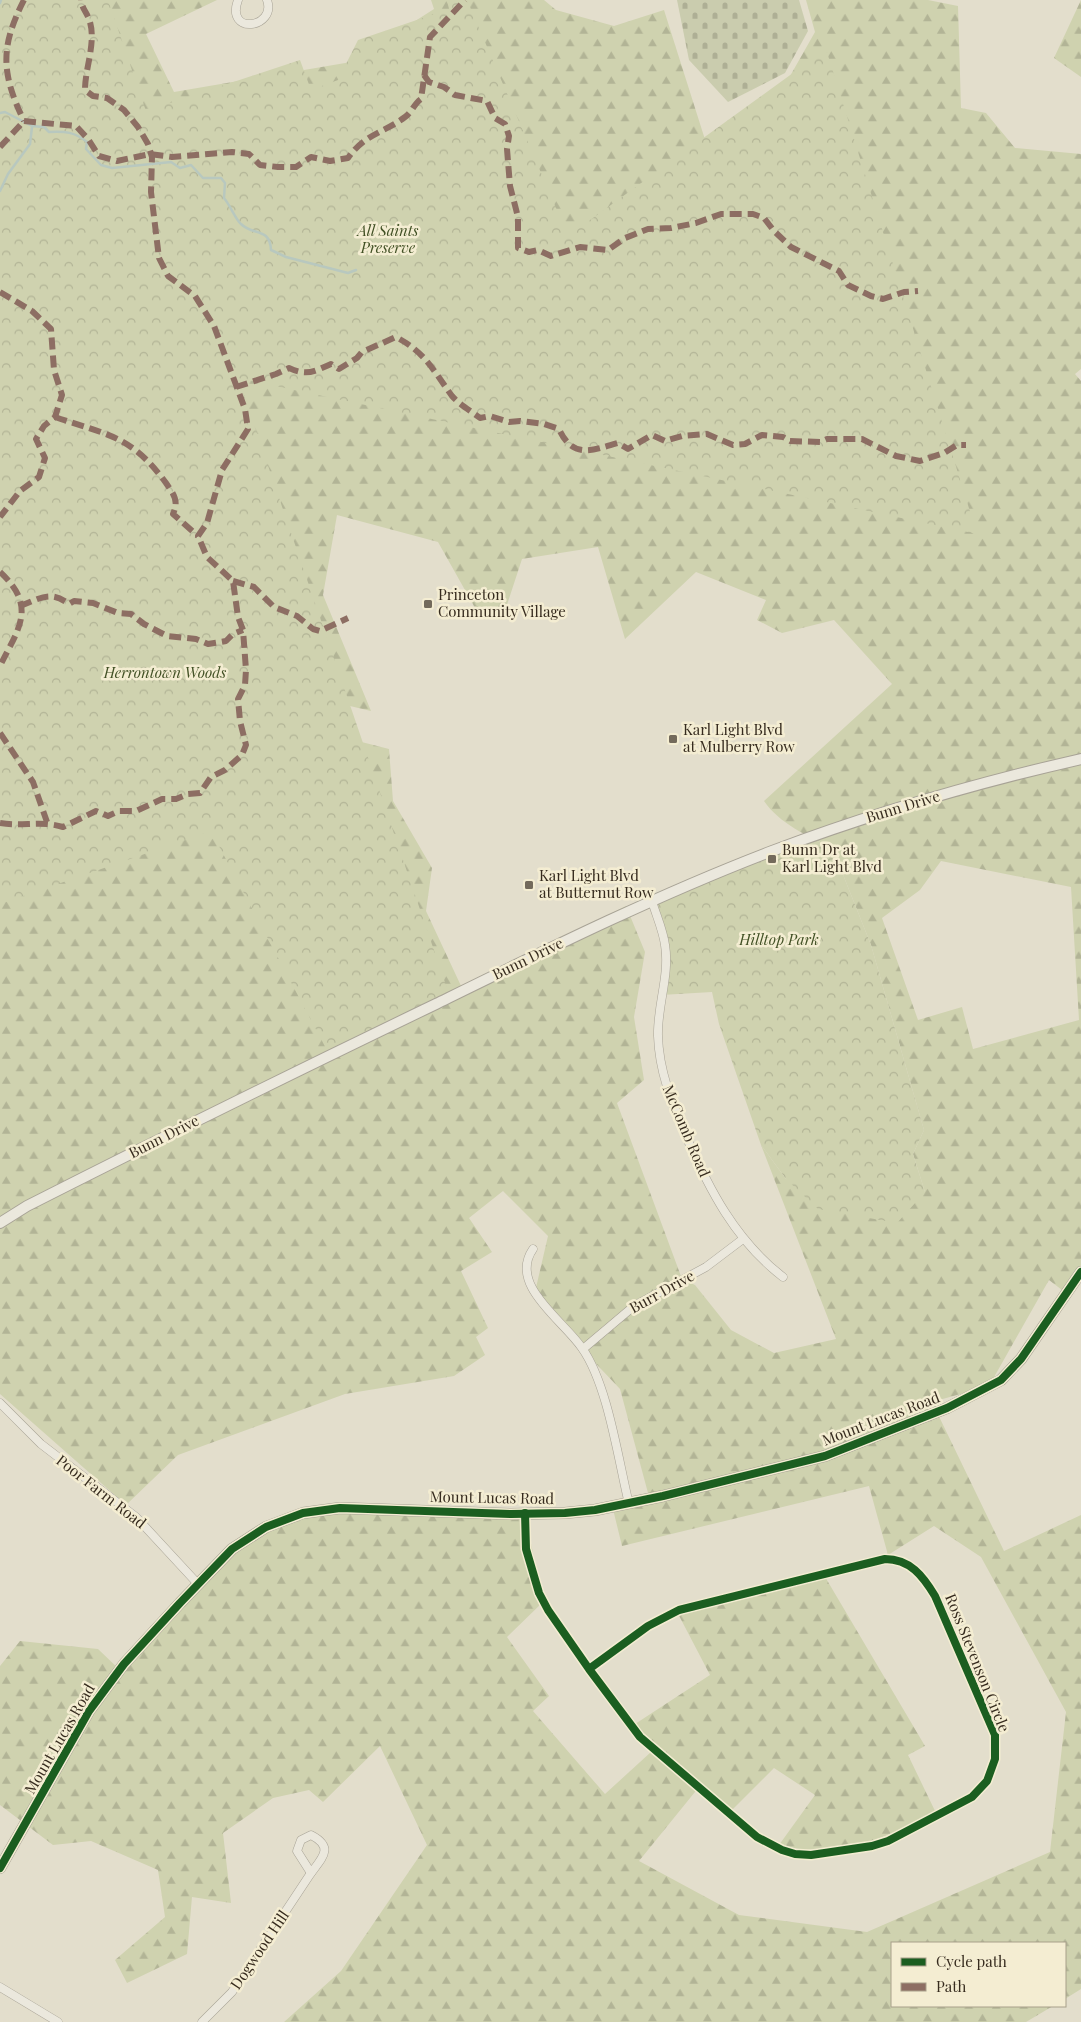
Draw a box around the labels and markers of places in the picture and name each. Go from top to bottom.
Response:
place label: Princeton Community Village [438,584,566,621]
marker: Princeton Community Village [422,598,434,610]
place label: Karl Light Blvd at Mulberry Row [683,719,795,756]
marker: Karl Light Blvd at Mulberry Row [667,733,679,745]
place label: Bunn Dr at Karl Light Blvd [782,839,882,876]
marker: Bunn Dr at Karl Light Blvd [766,853,778,865]
place label: Karl Light Blvd at Butternut Row [539,865,654,902]
marker: Karl Light Blvd at Butternut Row [523,879,535,891]

